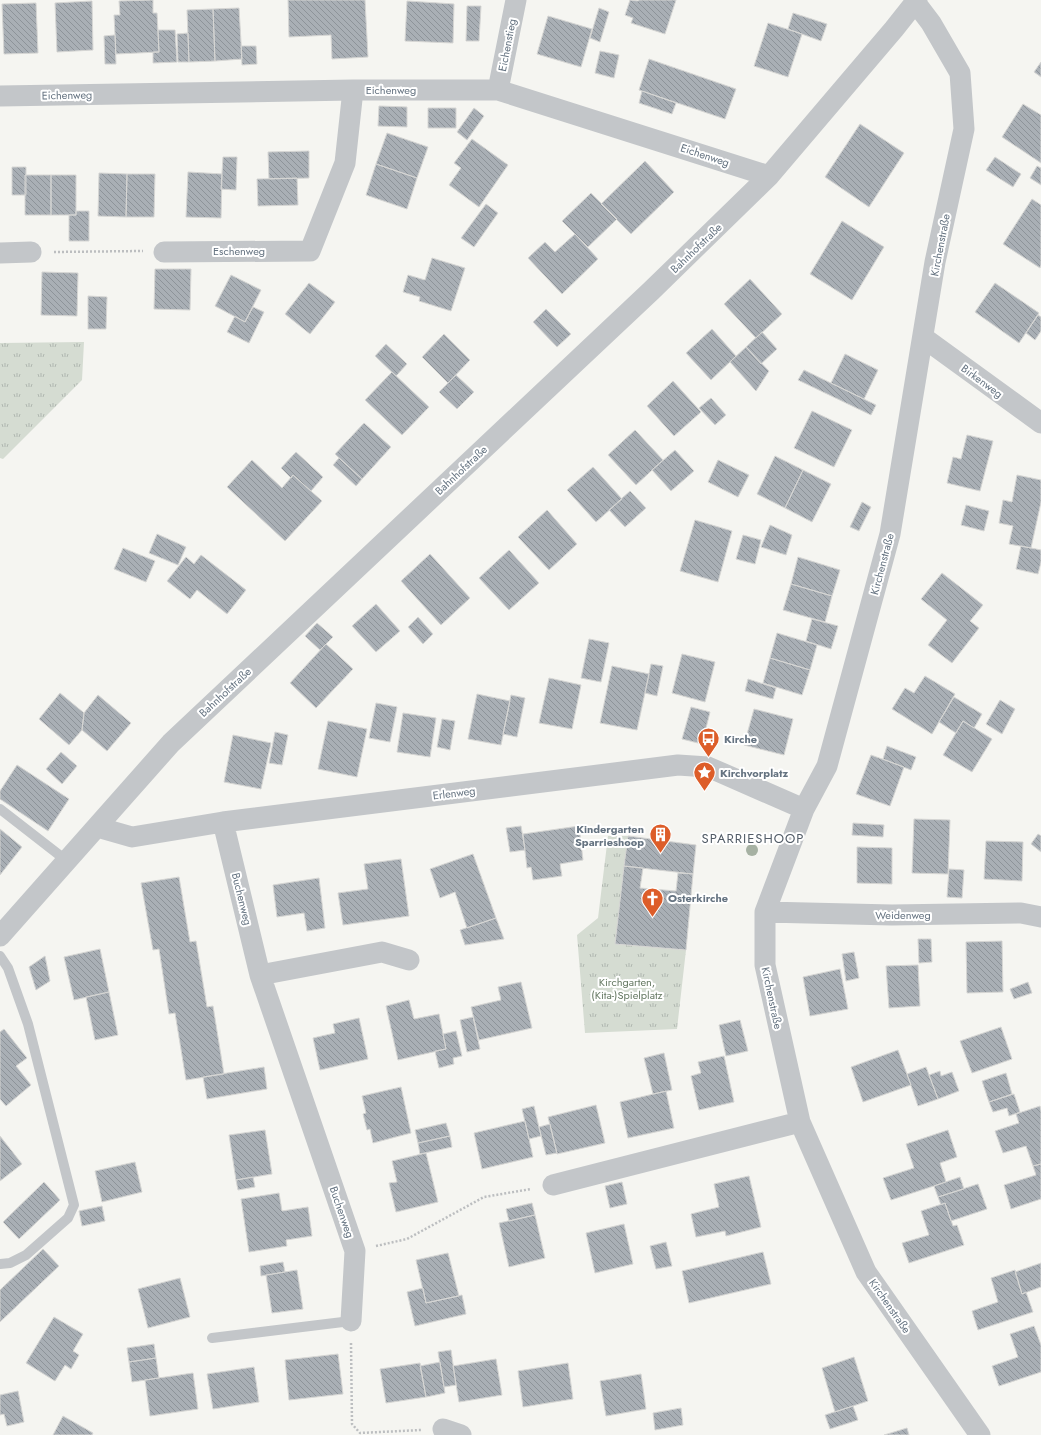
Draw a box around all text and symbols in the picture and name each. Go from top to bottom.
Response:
street label: Eichenstieg [494,17,520,73]
street label: Eichenweg [366,82,416,98]
street label: Eichenweg [42,87,92,103]
street label: Eichenweg [678,140,732,170]
street label: Kirchenstraße [926,212,954,278]
street label: Bahnhofstraße [667,219,726,277]
street label: Eschenweg [213,243,265,259]
street label: Birkenweg [958,360,1006,402]
street label: Bahnhofstraße [431,441,491,498]
street label: Kirchenstraße [866,531,898,597]
street label: Bahnhofstraße [195,663,255,720]
bus stop icon: Kirche [695,726,721,759]
place label: Kirche [724,731,757,747]
place icon: Kirchvorplatz [691,760,717,793]
place label: Kirchvorplatz [720,765,789,781]
street label: Erlenweg [432,782,476,804]
place label: Kindergarten Sparrieshoop [575,821,644,850]
building icon: Kindergarten Sparrieshoop [647,822,673,855]
district label: SPARRIESHOOP [702,829,804,848]
street label: Buchenweg [228,871,256,927]
church icon: Osterkirche [640,885,666,918]
place label: Osterkirche [668,890,728,906]
street label: Weidenweg [875,907,931,923]
street label: Kirchenstraße [758,965,786,1031]
park label: Kirchgarten, (Kita-)Spielplatz [591,974,663,1003]
street label: Buchenweg [326,1184,358,1240]
street label: Kirchenstraße [865,1276,915,1337]

